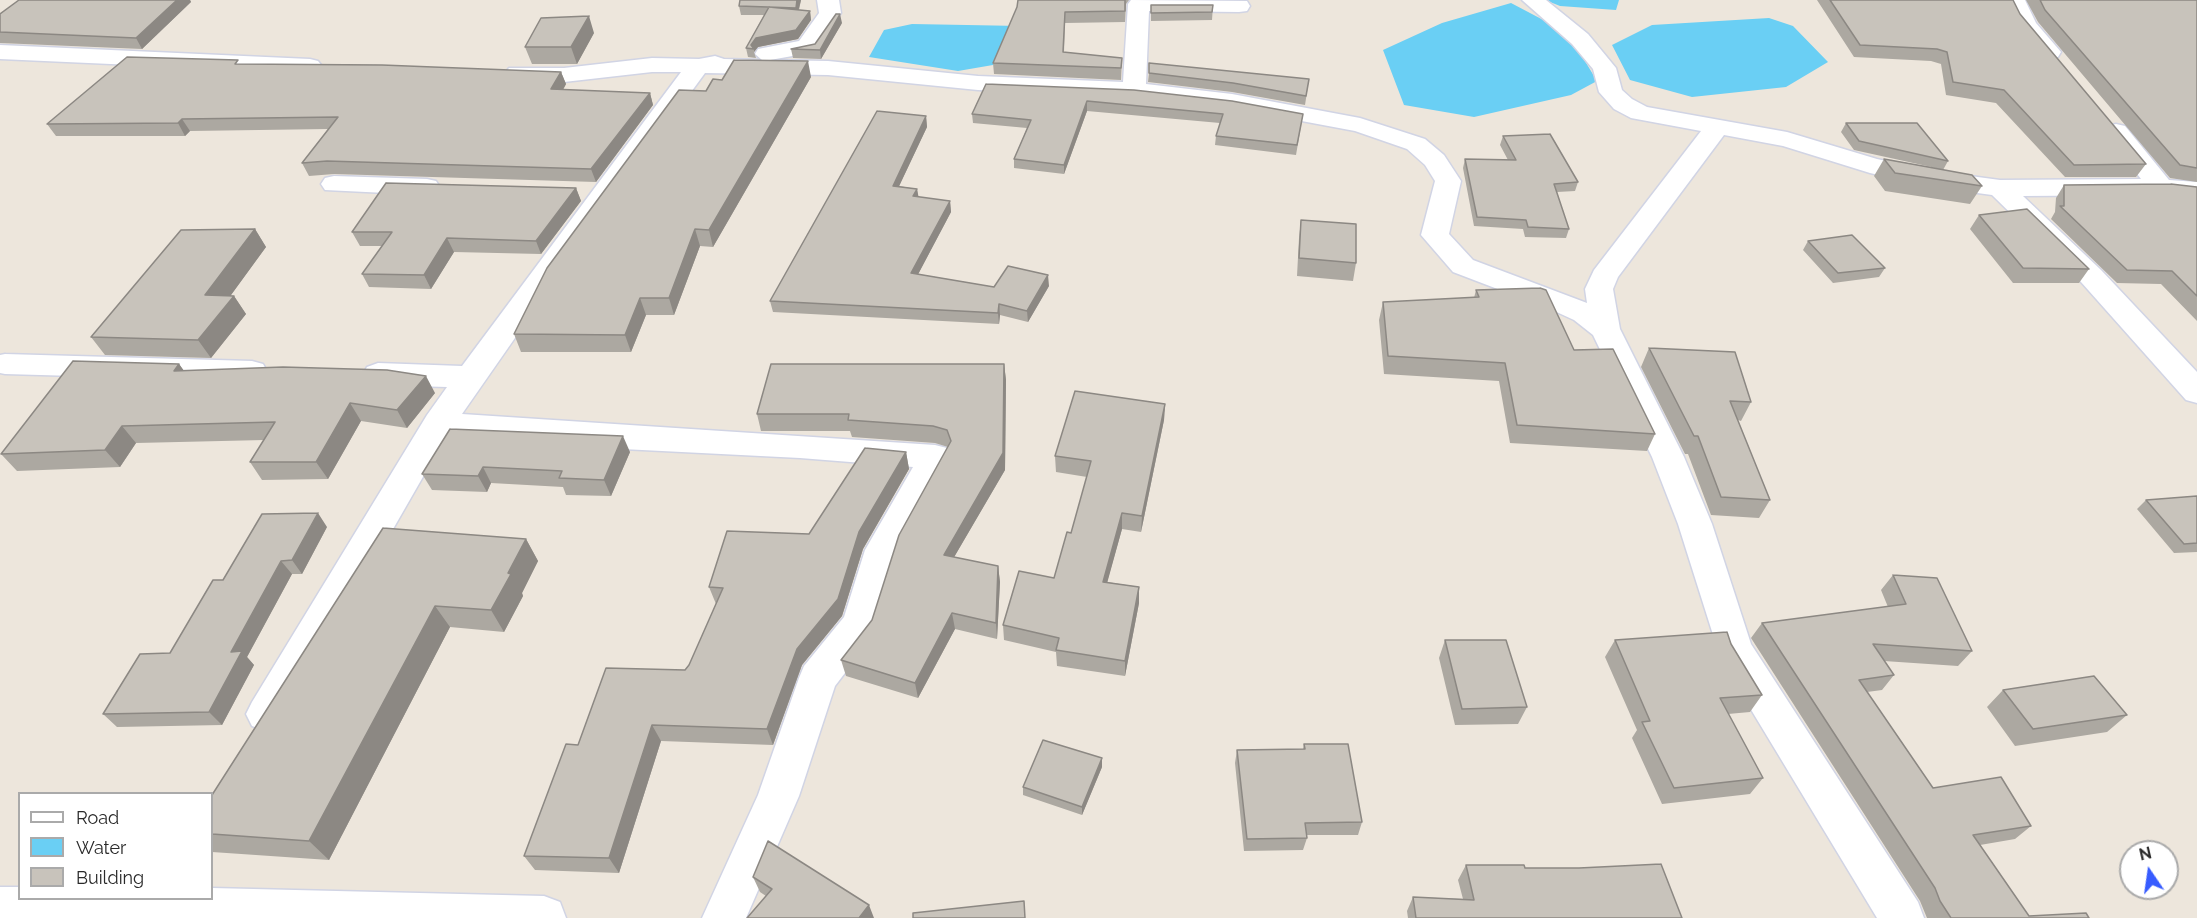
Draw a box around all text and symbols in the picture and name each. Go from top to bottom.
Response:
legend [18,792,213,900]
text: Road [76,807,119,828]
text: Water [76,837,126,858]
north arrow [2119,840,2179,900]
text: N [2137,843,2153,865]
text: Building [76,867,144,888]

